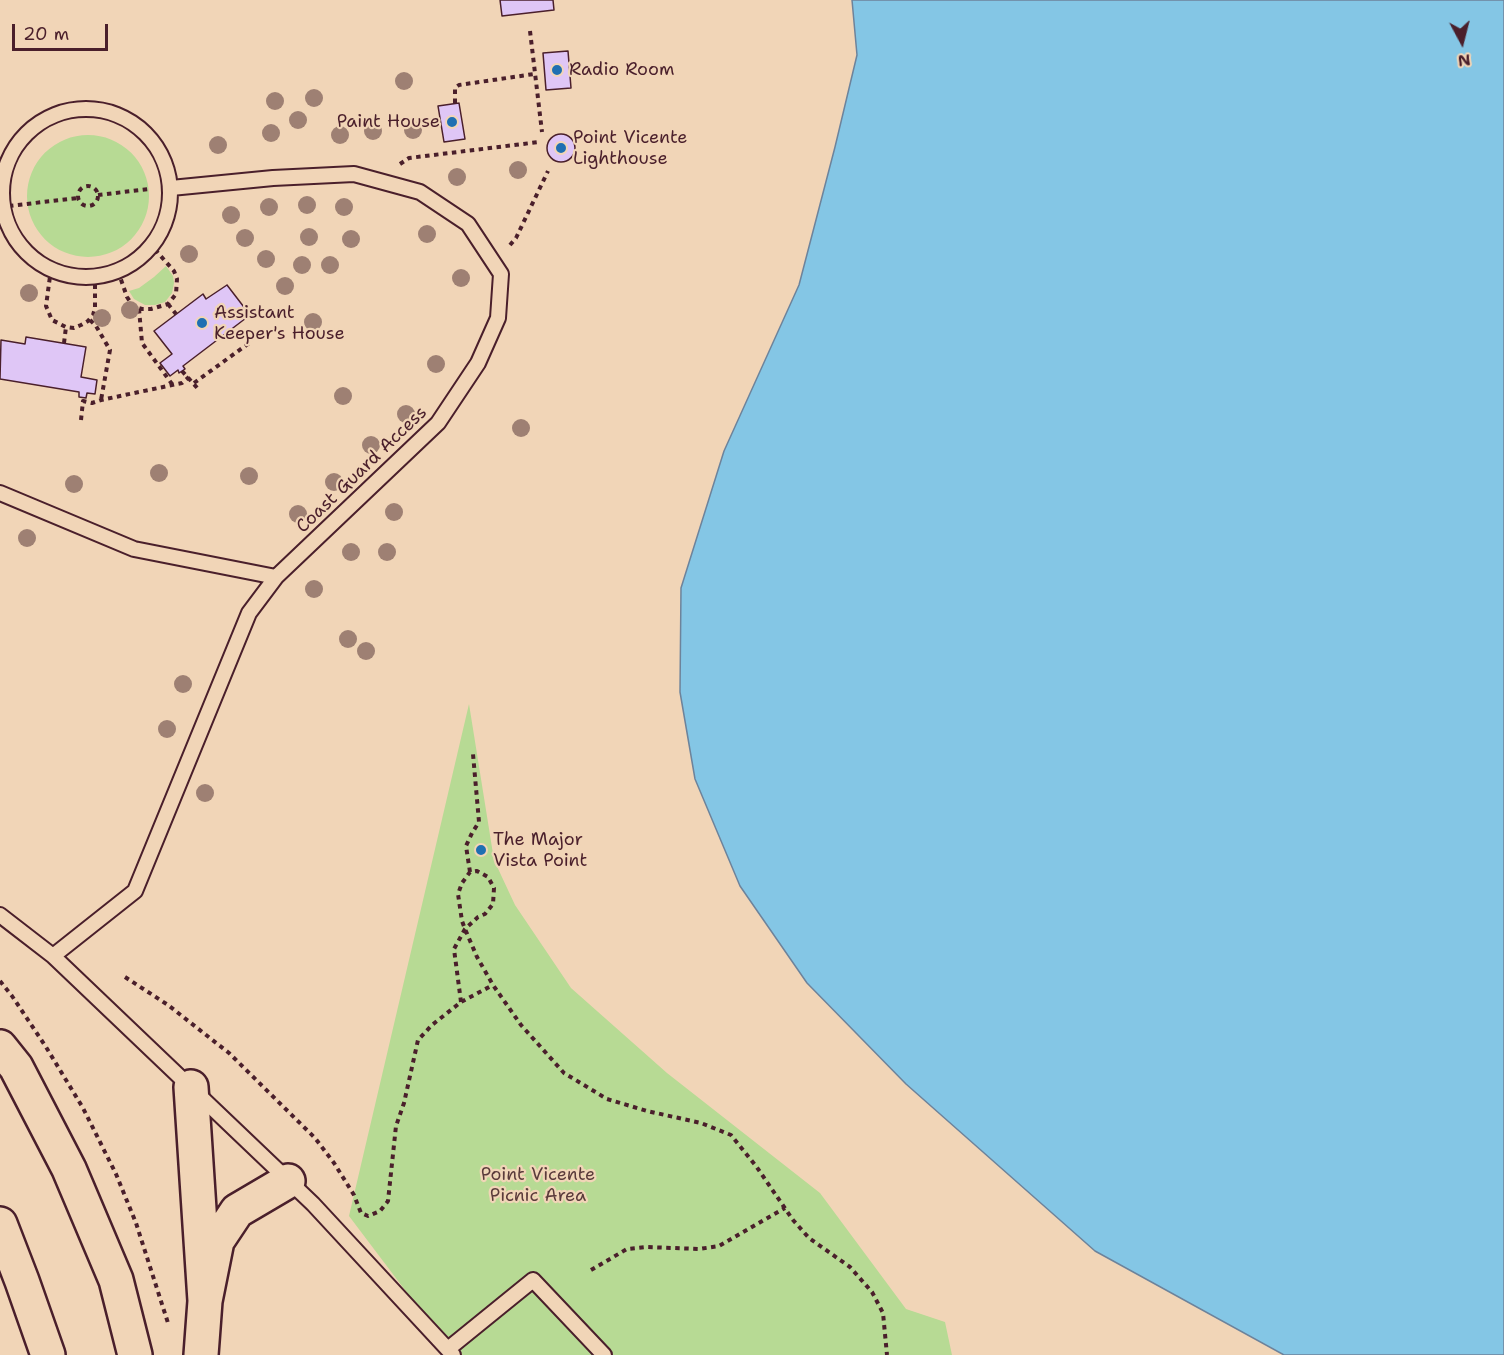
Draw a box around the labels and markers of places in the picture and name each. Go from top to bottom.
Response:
place label: Radio Room [569,59,674,81]
marker: Radio Room [550,63,564,77]
place label: Paint House [337,111,440,133]
marker: Paint House [445,115,459,129]
place label: Point Vicente Lighthouse [573,127,687,170]
marker: Point Vicente Lighthouse [554,141,568,155]
place label: Assistant Keeper's House [214,302,345,344]
marker: Assistant Keeper's House [195,316,209,330]
place label: The Major Vista Point [493,829,587,872]
marker: The Major Vista Point [474,843,488,857]

